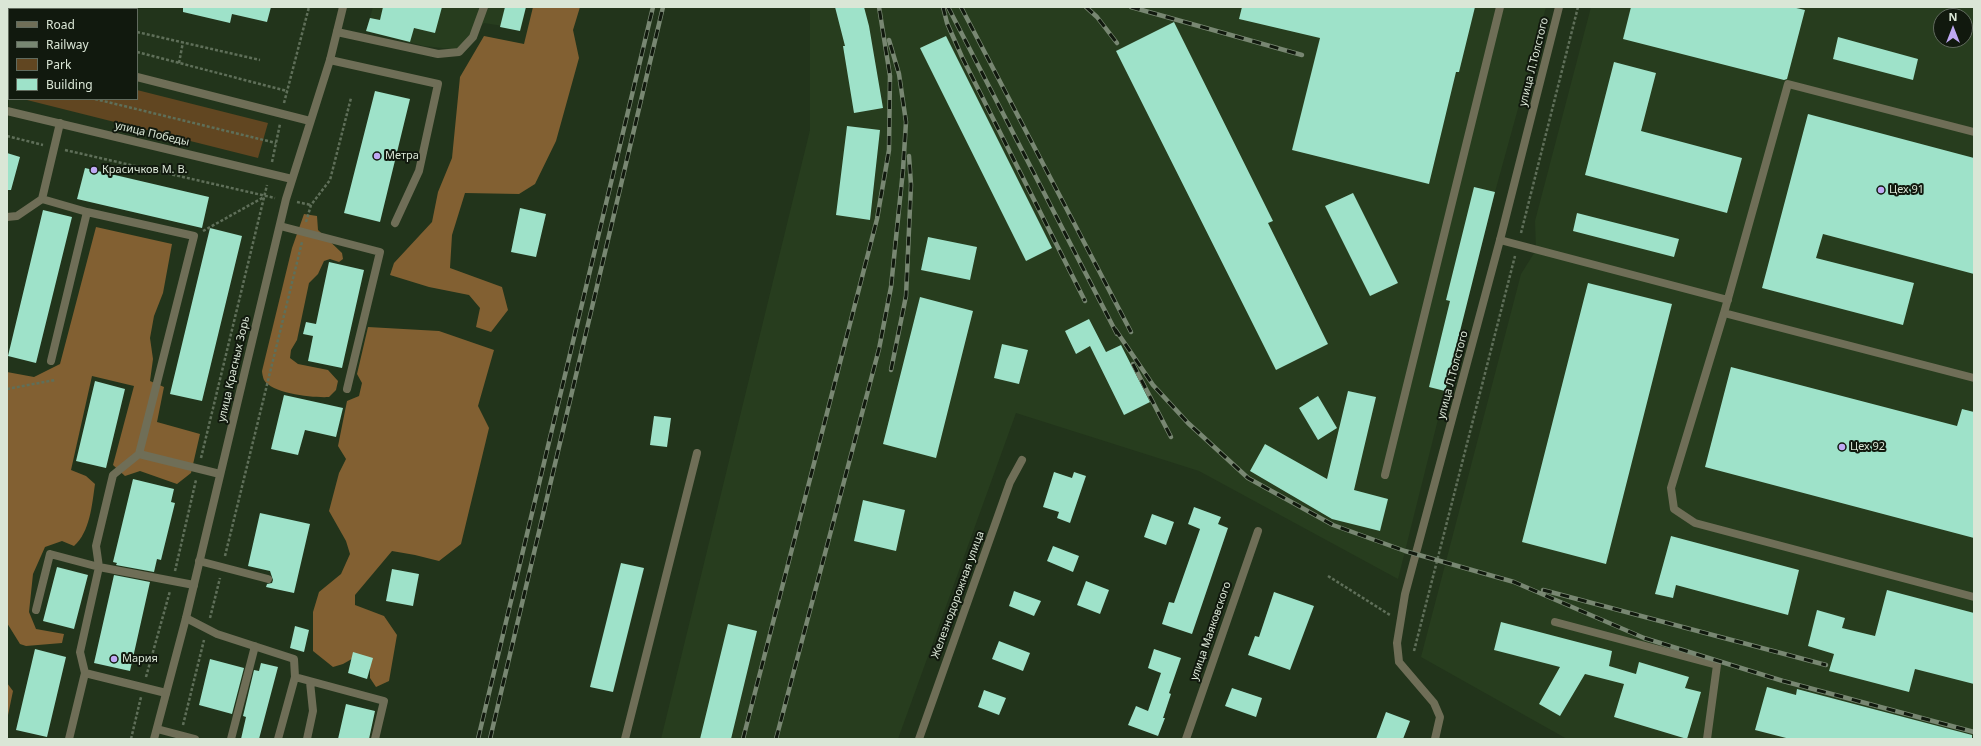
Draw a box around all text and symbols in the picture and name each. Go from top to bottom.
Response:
legend [8,8,138,100]
north arrow [1933,8,1973,48]
text: N [1949,9,1957,24]
text: Road [46,16,75,33]
street label: улица Л.Толстого [1517,16,1551,108]
text: Railway [46,36,89,53]
text: Park [46,56,71,73]
text: Building [46,76,93,93]
street label: улица Победы [113,119,191,149]
place label: Метра [385,149,419,163]
marker: Метра [372,151,382,161]
place label: Красичков М. В. [102,163,188,177]
marker: Красичков М. В. [89,165,99,175]
place label: Цех 91 [1889,183,1924,197]
marker: Цех 91 [1876,185,1886,195]
street label: улица Красных Зорь [215,315,253,423]
street label: улица Л.Толстого [1435,329,1471,421]
place label: Цех 92 [1850,440,1885,454]
marker: Цех 92 [1837,442,1847,452]
street label: Железнодорожная улица [929,529,987,661]
street label: улица Маяковского [1188,580,1234,682]
place label: Мария [122,652,158,666]
marker: Мария [109,654,119,664]

